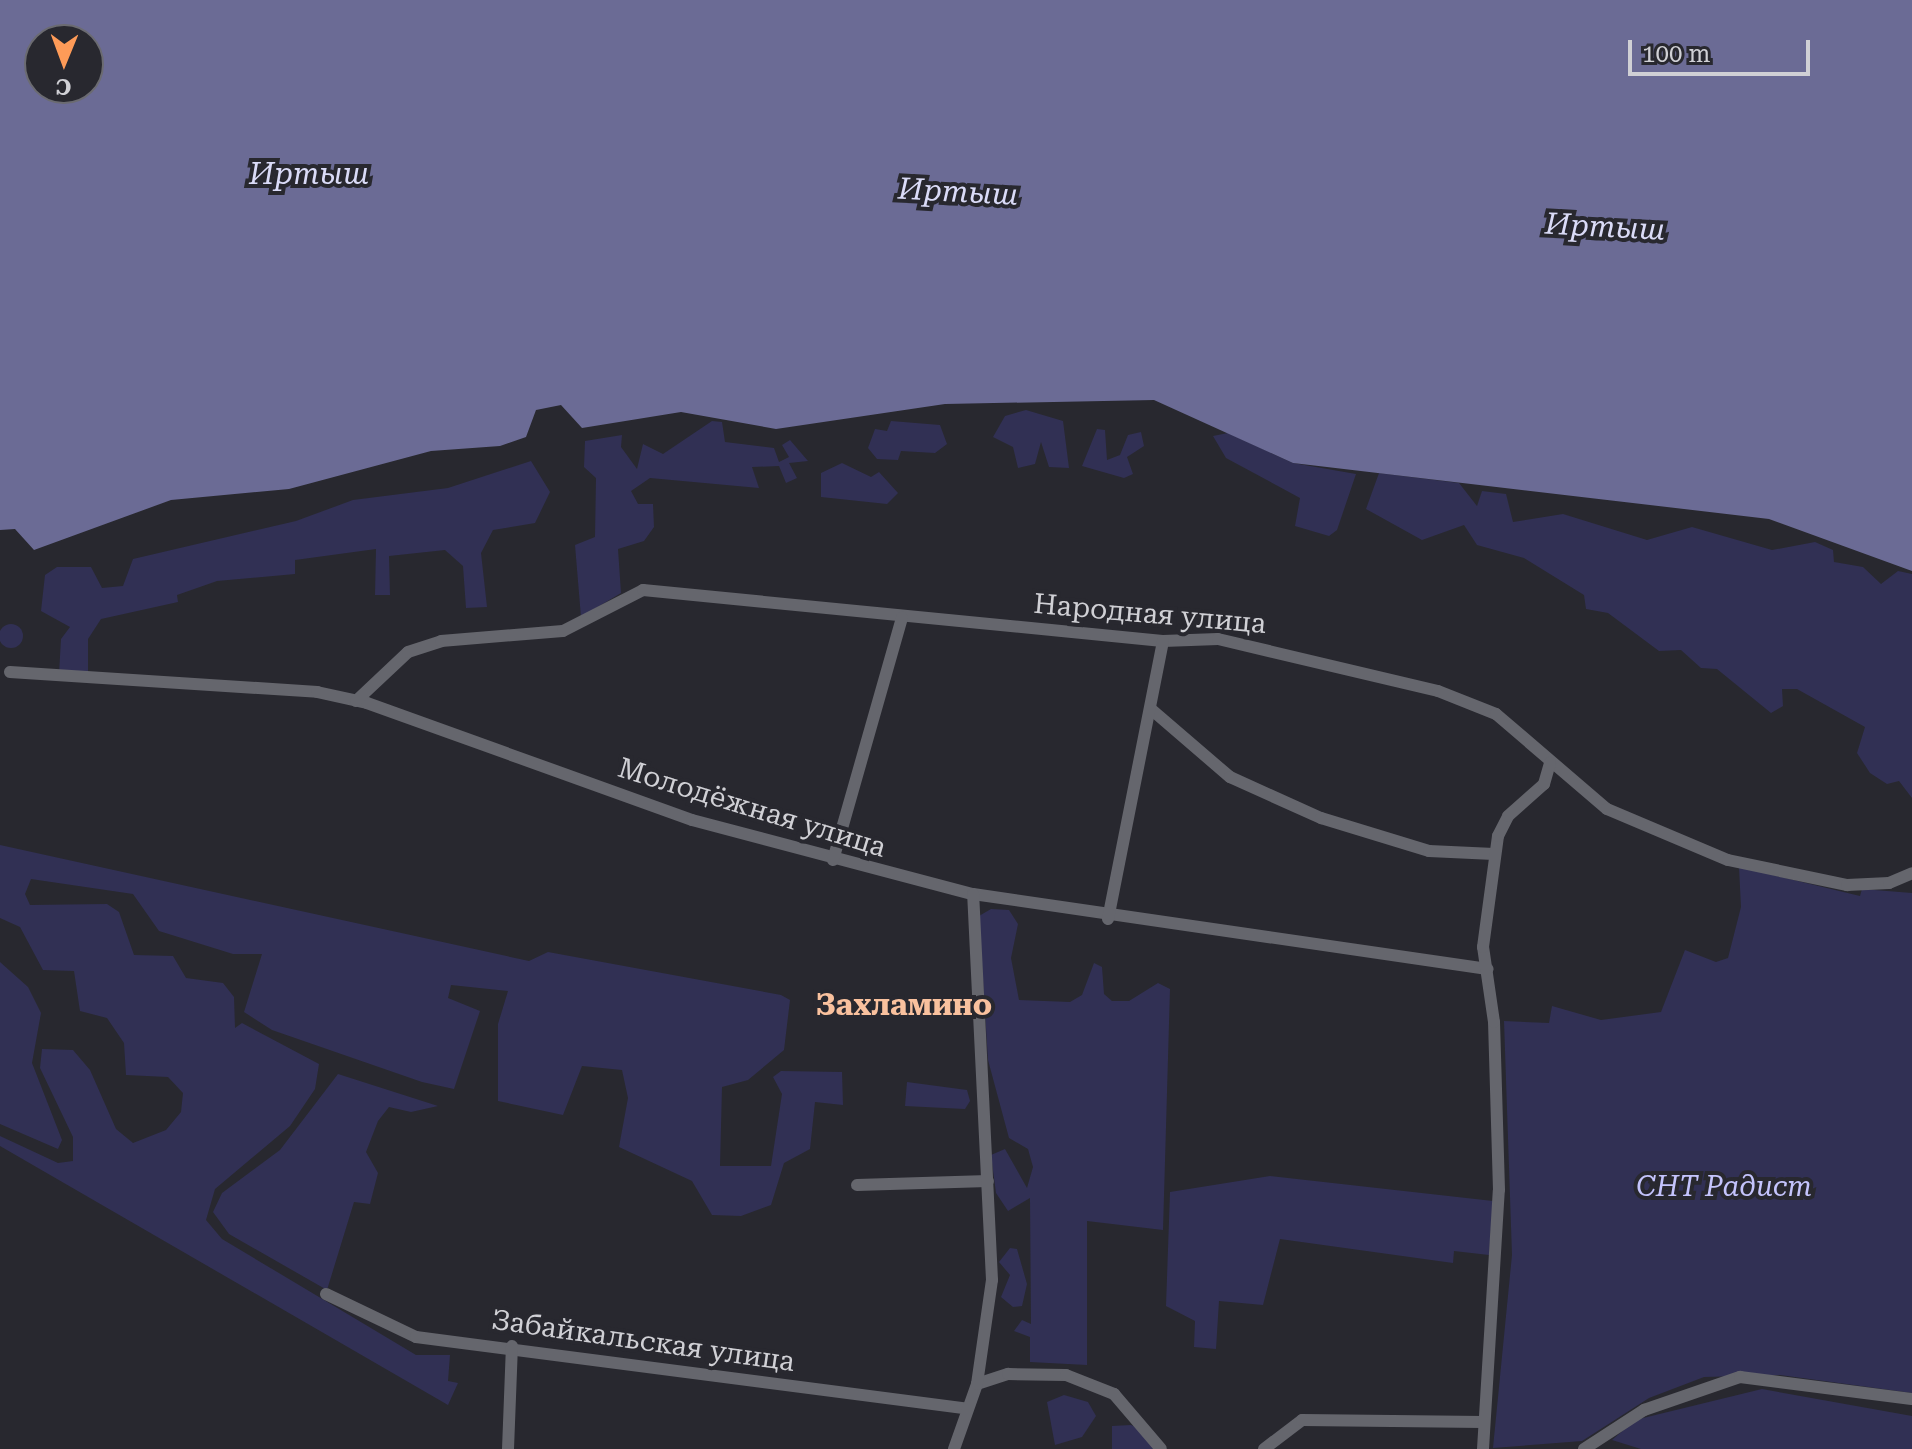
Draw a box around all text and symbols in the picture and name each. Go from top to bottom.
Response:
north arrow [24,24,104,104]
scale bar [1632,24,1814,74]
text: 100 m [1642,40,1710,68]
text: С [56,74,72,99]
water label: Иртыш [249,156,369,192]
water label: Иртыш [897,171,1019,213]
water label: Иртыш [1544,206,1666,248]
street label: Народная улица [1032,587,1268,641]
street label: Молодёжная улица [614,751,890,865]
district label: Захламино [816,987,992,1023]
park label: СНТ Радист [1636,1170,1812,1204]
street label: Забайкальская улица [489,1303,797,1379]

